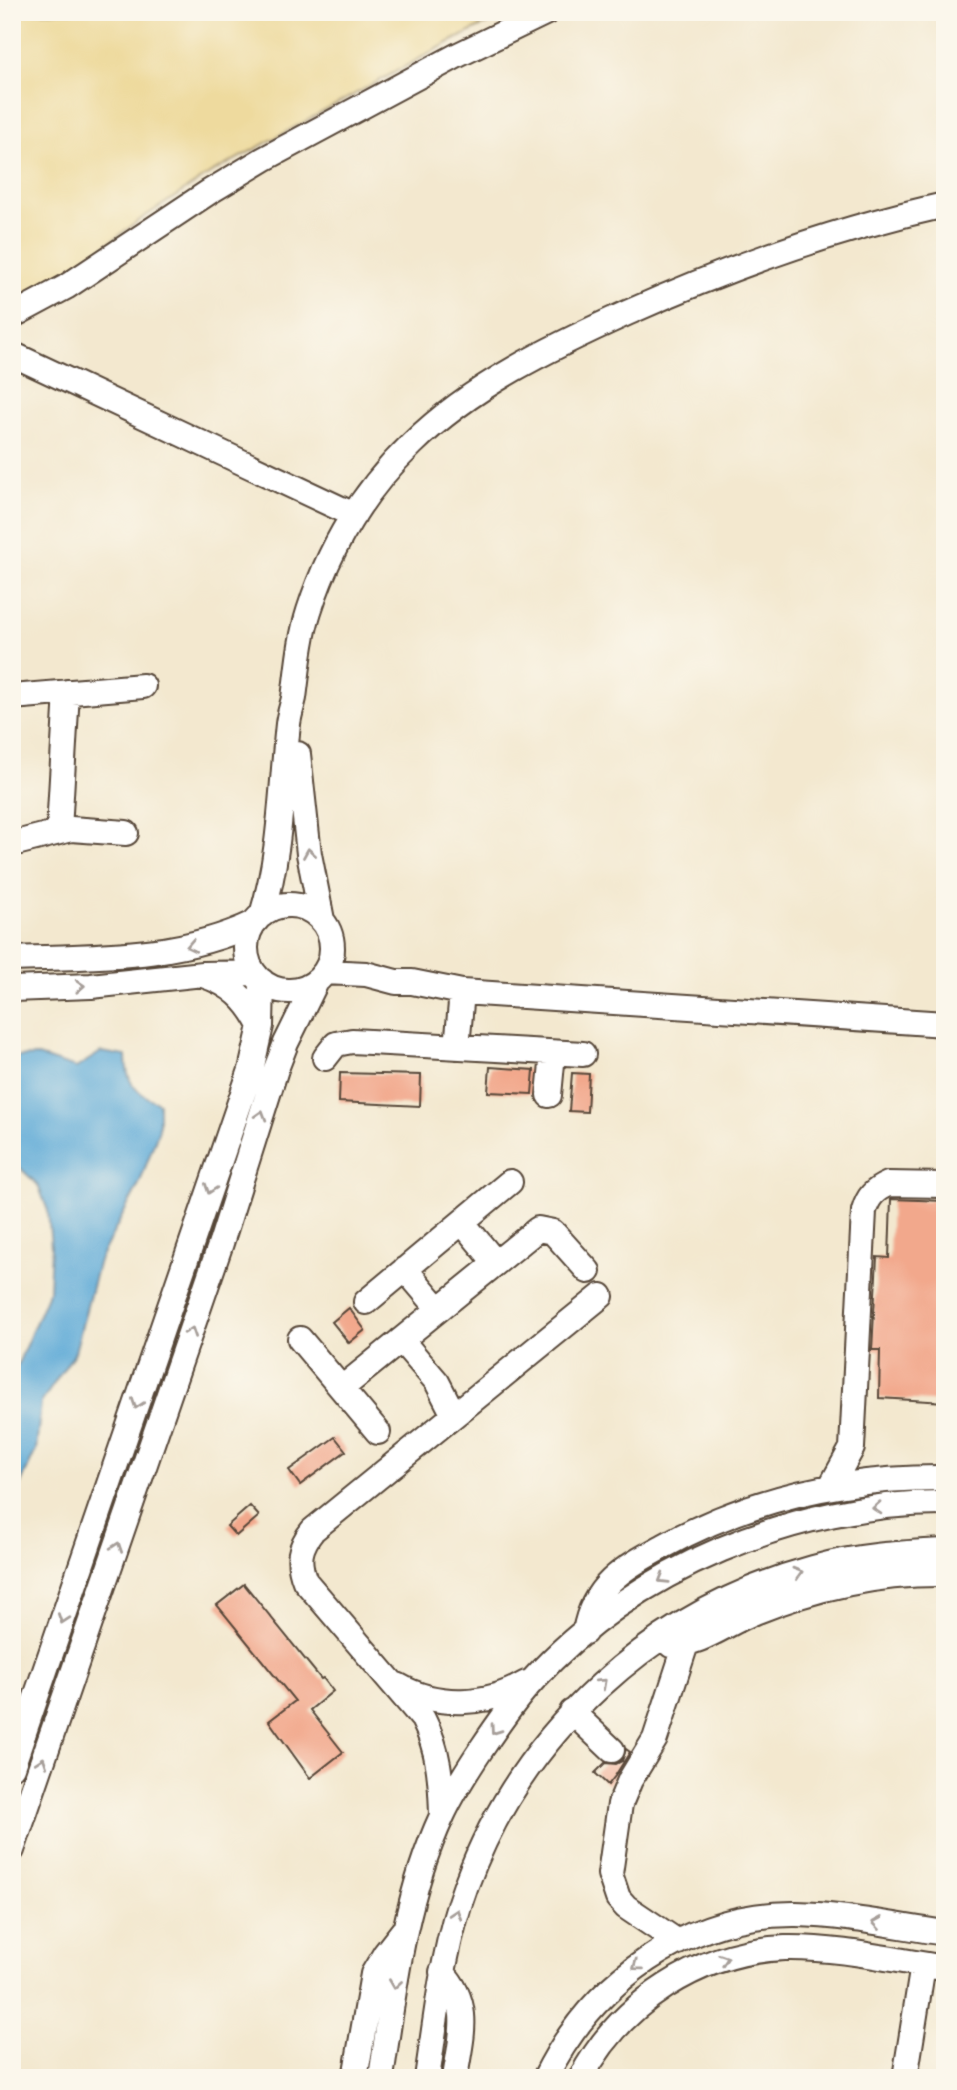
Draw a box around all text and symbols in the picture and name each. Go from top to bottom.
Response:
one-way arrow [302,847,317,859]
one-way arrow [185,937,197,952]
one-way arrow [75,979,86,994]
one-way arrow [253,1110,268,1122]
one-way arrow [204,1182,218,1194]
one-way arrow [183,1326,197,1338]
one-way arrow [131,1397,145,1410]
one-way arrow [871,1500,882,1515]
one-way arrow [109,1541,123,1553]
one-way arrow [792,1566,804,1581]
one-way arrow [657,1571,670,1584]
one-way arrow [57,1613,71,1625]
one-way arrow [594,1679,607,1691]
one-way arrow [491,1722,503,1735]
one-way arrow [34,1756,48,1768]
one-way arrow [448,1909,463,1921]
one-way arrow [871,1916,883,1931]
one-way arrow [717,1953,729,1967]
one-way arrow [632,1958,645,1970]
one-way arrow [388,1979,403,1990]

